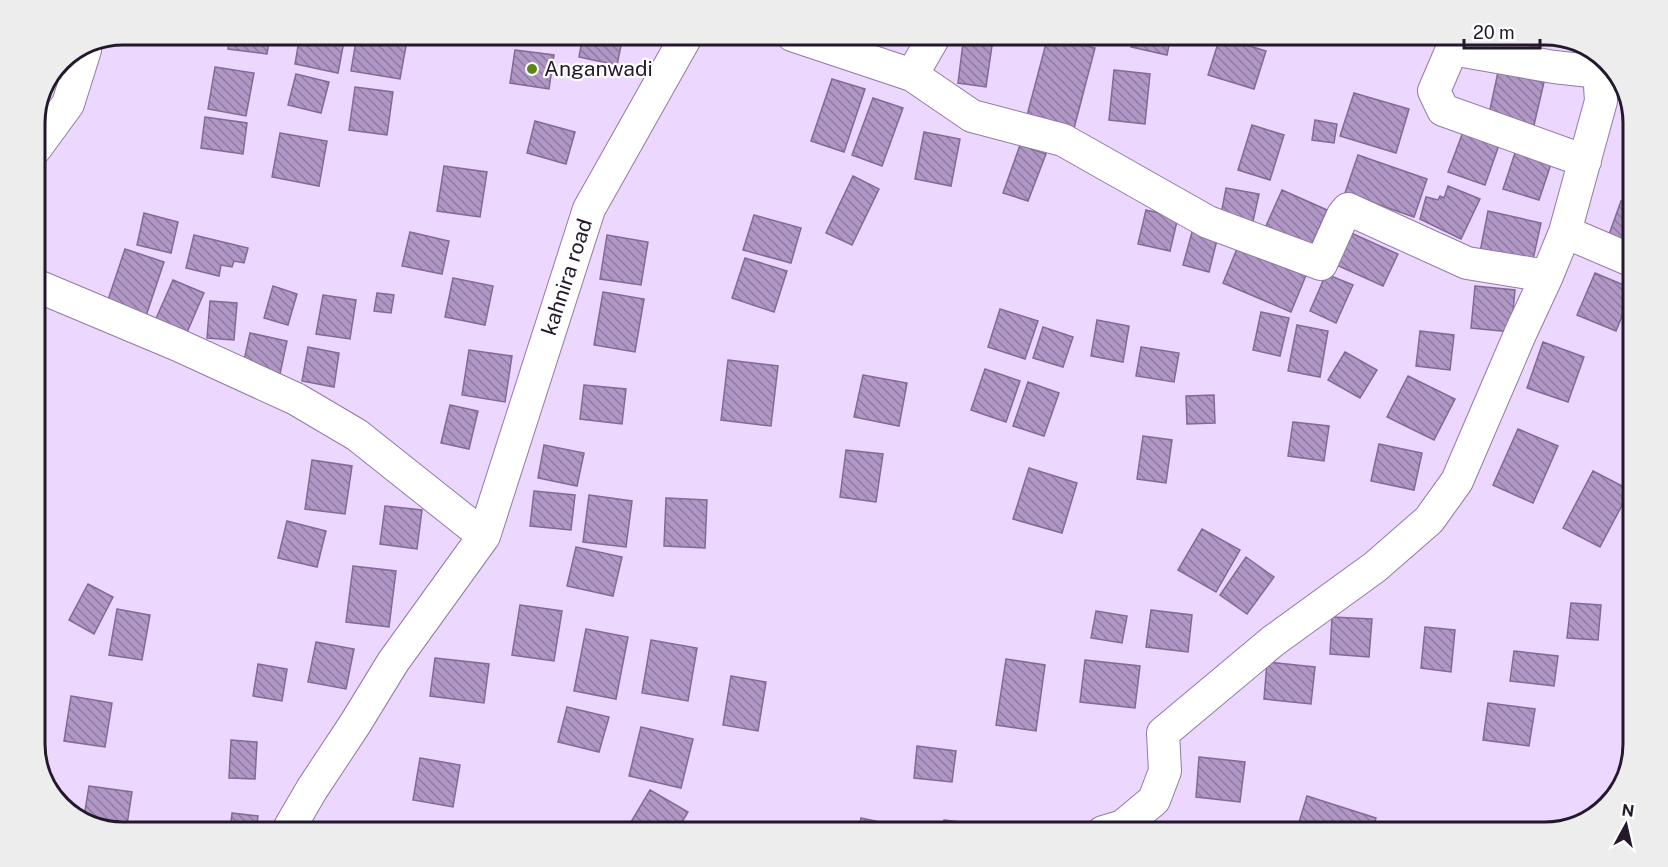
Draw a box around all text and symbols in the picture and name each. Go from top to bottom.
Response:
scale bar [1464,12,1540,50]
text: 20 m [1473,22,1515,43]
place label: Anganwadi [544,56,653,81]
marker: Anganwadi [525,62,539,76]
street label: kahnira road [536,215,597,338]
north arrow [1596,795,1656,855]
text: N [1620,800,1636,821]

